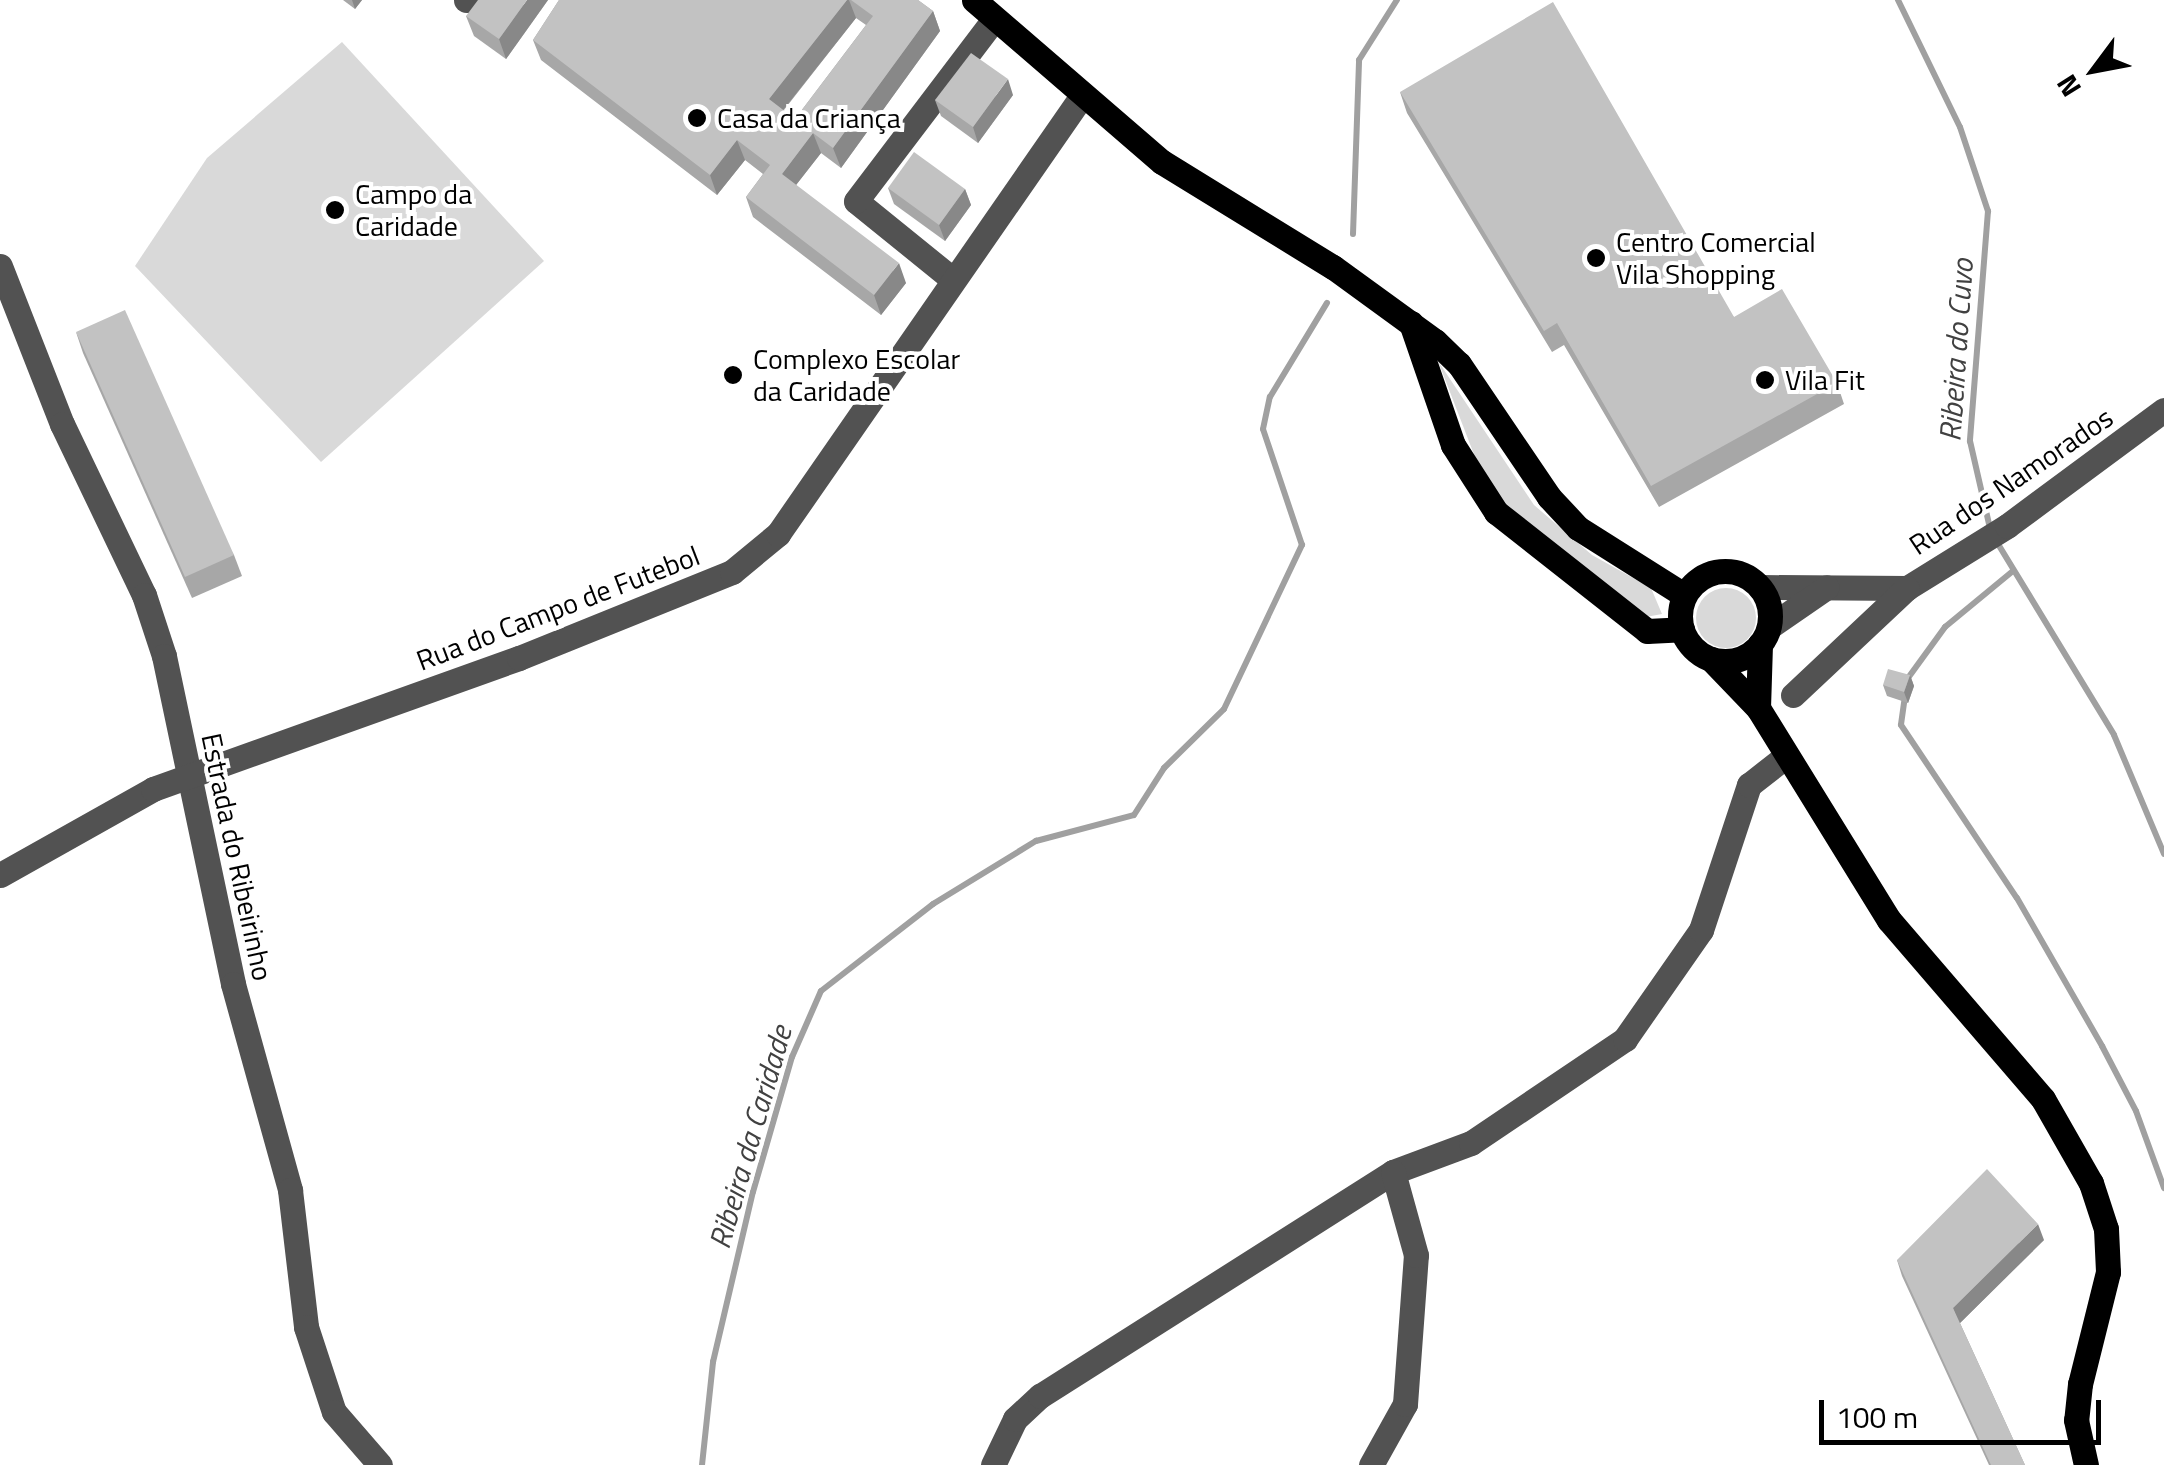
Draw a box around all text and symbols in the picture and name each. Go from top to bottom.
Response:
north arrow [2044,20,2144,120]
text: N [2045,67,2092,106]
place label: Casa da Criança [717,101,901,135]
marker: Casa da Criança [686,107,708,129]
place label: Campo da Caridade [355,177,472,243]
marker: Campo da Caridade [324,199,346,221]
place label: Centro Comercial Vila Shopping [1616,225,1816,291]
marker: Centro Comercial Vila Shopping [1585,247,1607,269]
water label: Ribeira do Cuvo [1932,257,1980,443]
place label: Complexo Escolar da Caridade [753,342,960,408]
place label: Vila Fit [1785,363,1865,397]
marker: Complexo Escolar da Caridade [722,364,744,386]
marker: Vila Fit [1754,369,1776,391]
street label: Rua dos Namorados [1903,400,2119,562]
street label: Rua do Campo de Futebol [412,538,704,678]
street label: Estrada do Ribeirinho [194,730,280,984]
water label: Ribeira da Caridade [701,1022,799,1252]
scale bar [1824,1380,2106,1442]
text: 100 m [1836,1394,1918,1440]

